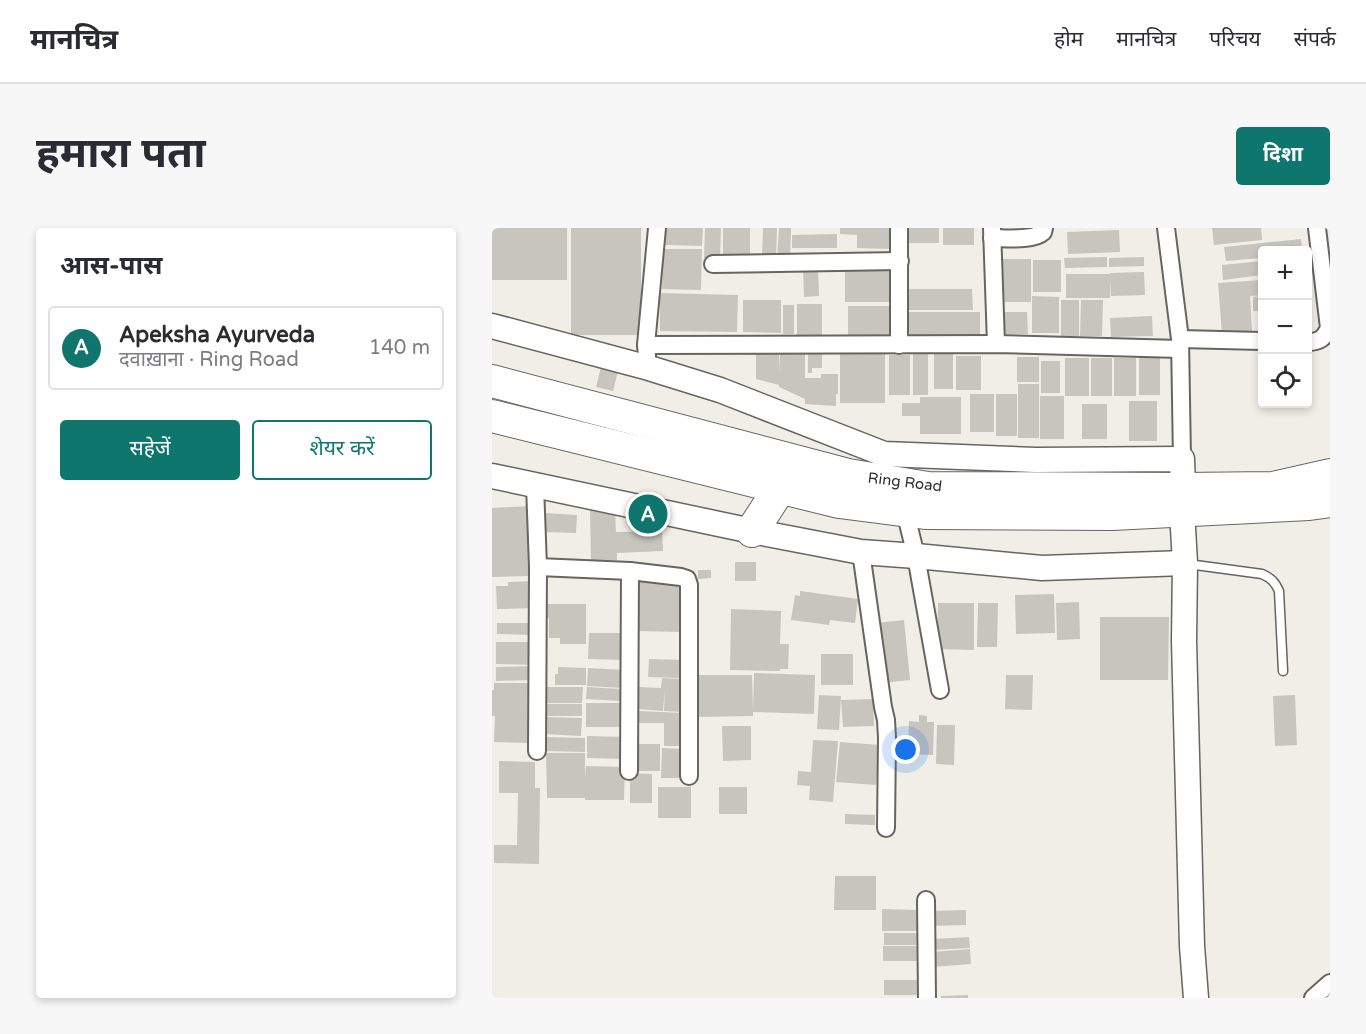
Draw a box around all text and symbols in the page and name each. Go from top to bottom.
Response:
text: मानचित्र [30,23,118,57]
text: होम [1054,27,1083,52]
text: मानचित्र [1116,27,1176,52]
text: परिचय [1209,27,1261,52]
text: संपर्क [1294,27,1336,52]
button: दिशा [1236,127,1330,185]
text: हमारा पता [36,128,206,179]
map controls [1258,246,1312,408]
button: + [1258,246,1312,300]
text: आस-पास [60,250,162,281]
button: − [1258,300,1312,354]
text: Apeksha Ayurveda [119,322,315,348]
text: A [74,336,89,360]
text: 140 m [369,336,430,360]
text: दवाख़ाना · Ring Road [119,348,299,372]
button: locate [1258,354,1312,408]
button: सहेजें [60,420,240,480]
button: शेयर करें [252,420,432,480]
street label: Ring Road [867,469,943,495]
pin: A [628,492,668,536]
your location [891,735,920,764]

